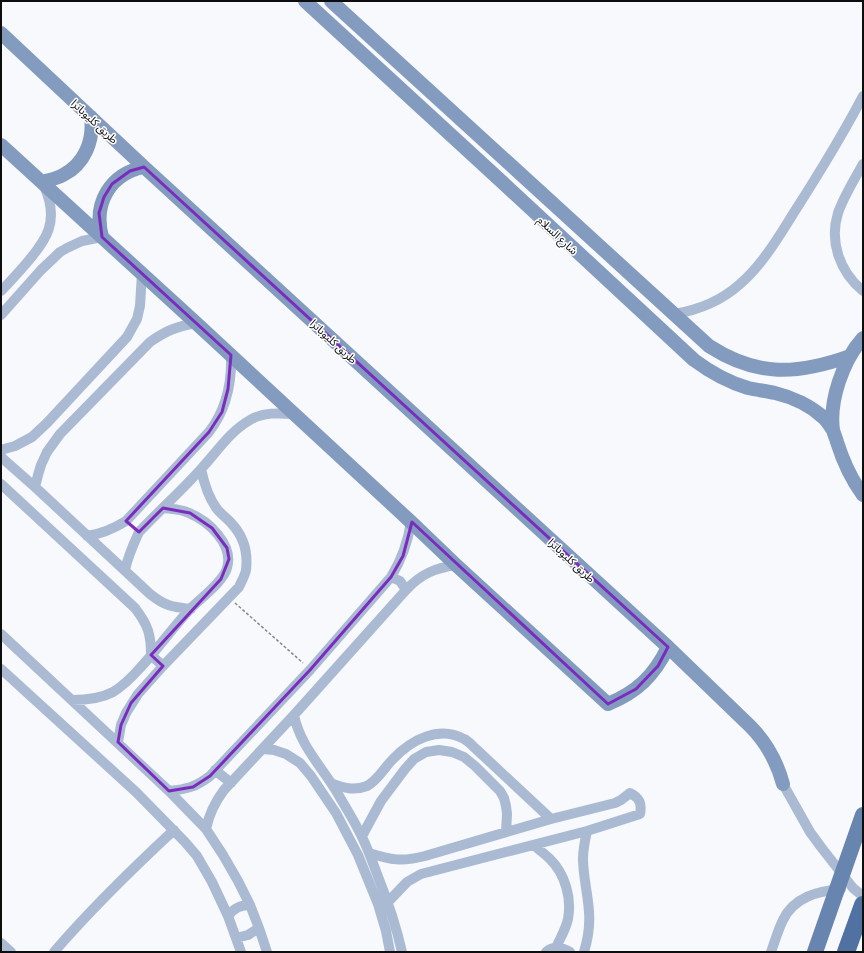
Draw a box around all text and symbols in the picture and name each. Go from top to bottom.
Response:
street label: طريق كليوباترا [68,95,122,147]
street label: شارع السلام [534,212,582,259]
street label: طريق كليوباترا [307,315,361,367]
street label: طريق كليوباترا [545,534,599,586]

